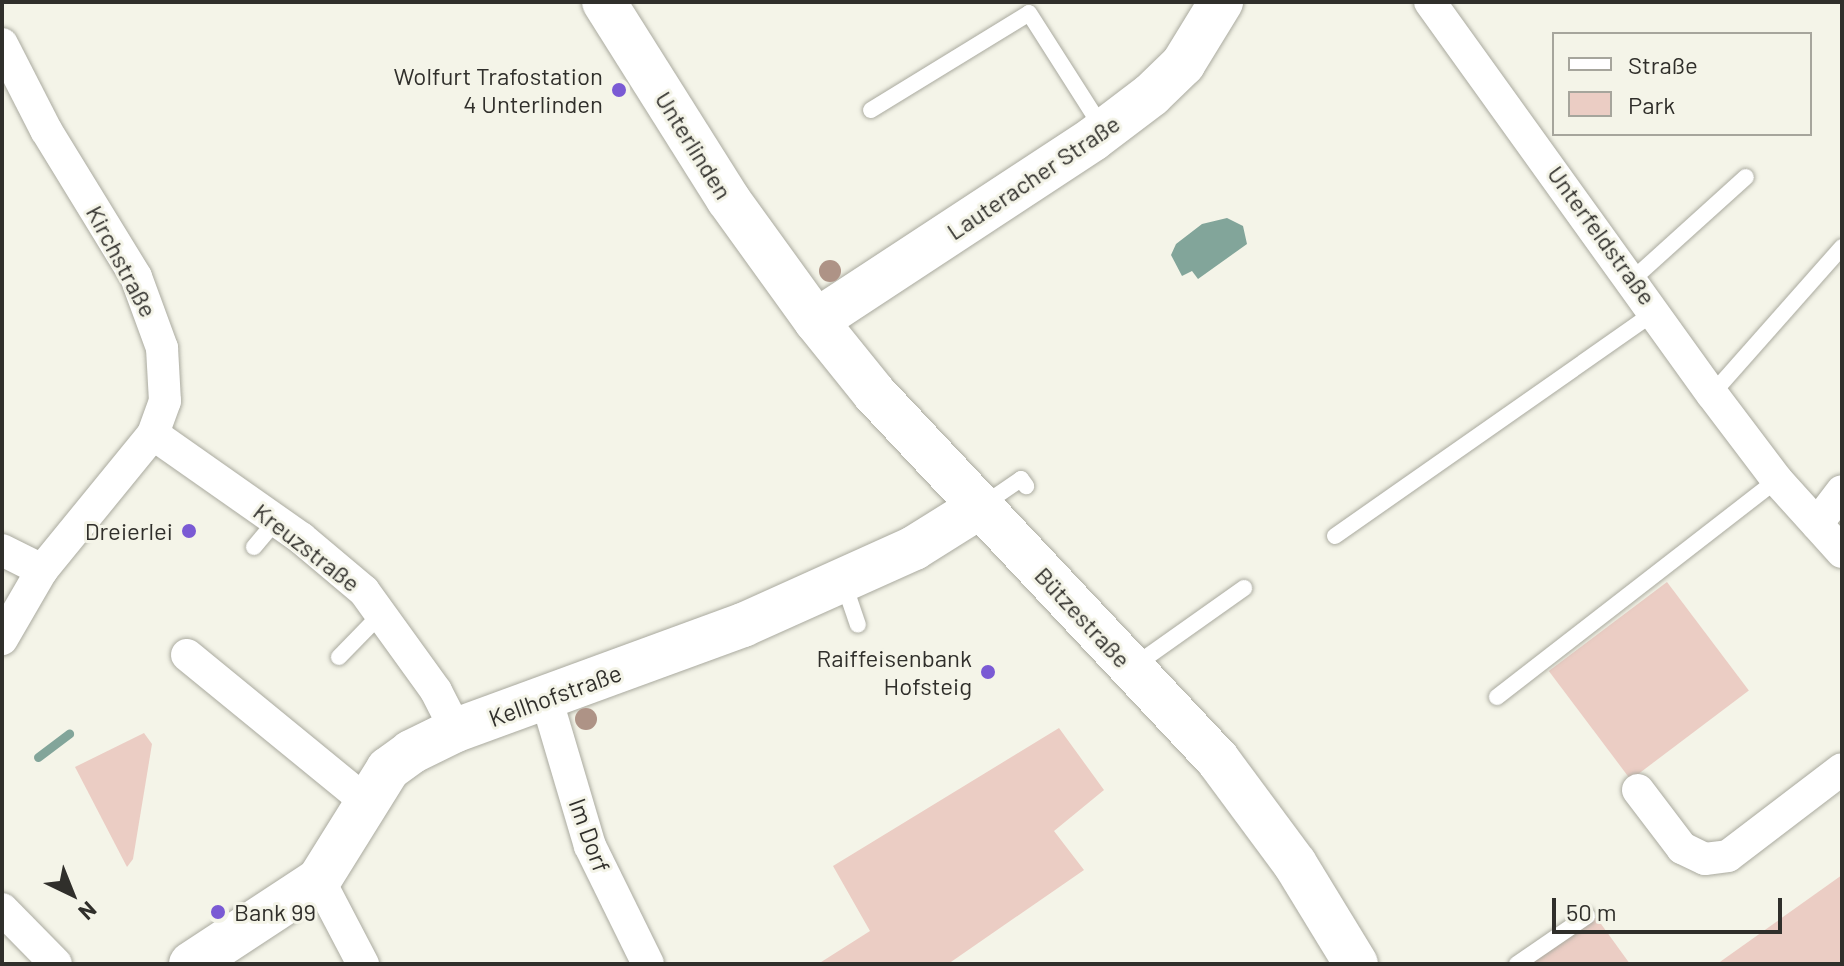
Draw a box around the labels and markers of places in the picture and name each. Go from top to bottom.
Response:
place label: Wolfurt Trafostation 4 Unterlinden [393,62,603,118]
marker: Wolfurt Trafostation 4 Unterlinden [610,81,628,99]
place label: Dreierlei [85,517,173,545]
marker: Dreierlei [180,522,198,540]
place label: Raiffeisenbank Hofsteig [817,644,972,700]
marker: Raiffeisenbank Hofsteig [979,663,997,681]
place label: Bank 99 [234,898,316,926]
marker: Bank 99 [209,903,227,921]

